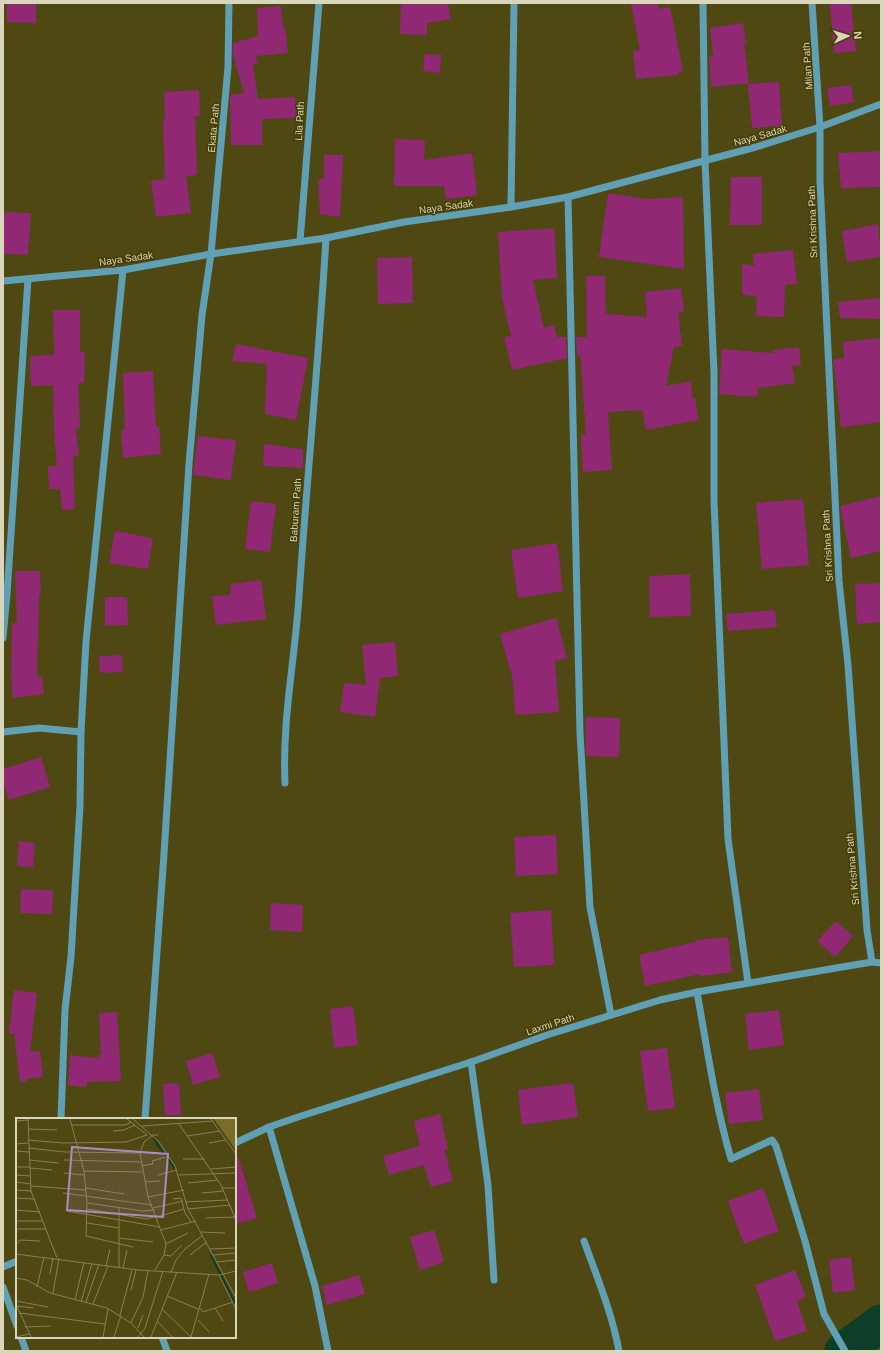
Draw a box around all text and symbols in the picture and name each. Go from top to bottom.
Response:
north arrow [828,16,868,56]
text: N [852,31,864,40]
street label: Milan Path [800,42,815,90]
street label: Lila Path [293,101,306,141]
street label: Ekata Path [206,103,221,153]
street label: Naya Sadak [732,122,789,148]
street label: Sri Krishna Path [806,186,819,258]
street label: Naya Sadak [418,197,475,216]
street label: Naya Sadak [98,249,155,268]
street label: Baburam Path [288,478,303,542]
street label: Sri Krishna Path [820,510,835,582]
street label: Sri Krishna Path [844,832,861,905]
street label: Laxmi Path [525,1012,576,1037]
inset map [16,1118,236,1338]

